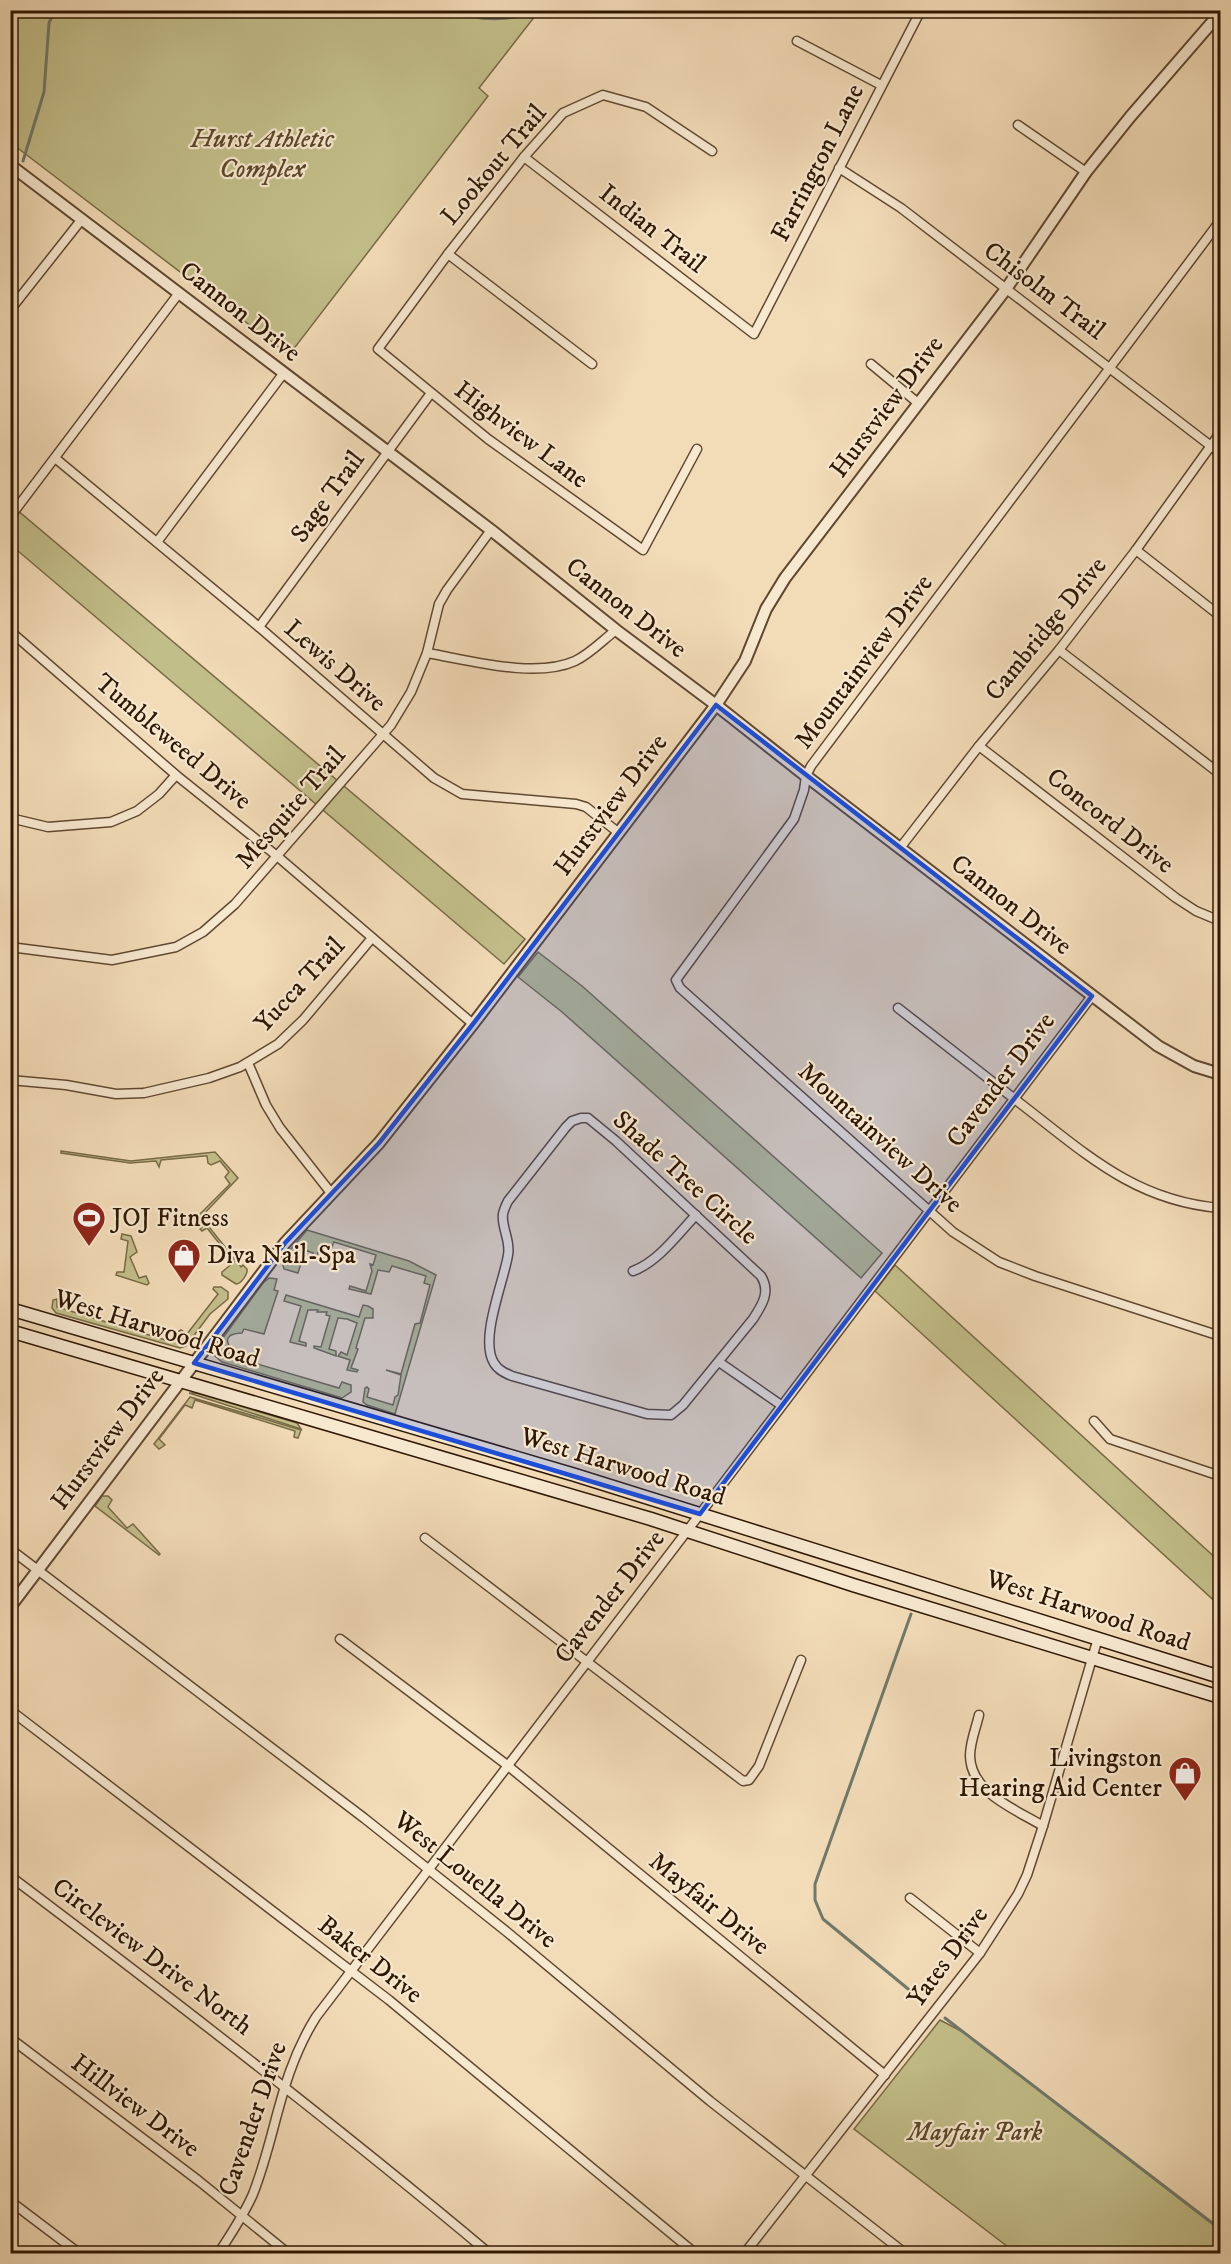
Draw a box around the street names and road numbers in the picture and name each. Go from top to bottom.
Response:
street label: Farrington Lane [764,79,872,247]
street label: Lookout Trail [434,98,554,232]
street label: Indian Trail [592,177,712,281]
street label: Chisolm Trail [977,234,1112,348]
street label: Cannon Drive [173,254,307,370]
street label: Hurstview Drive [823,329,951,485]
street label: Highview Lane [447,374,595,496]
street label: Sage Trail [284,444,373,550]
street label: Cannon Drive [559,550,693,666]
street label: Cambridge Drive [978,550,1114,708]
street label: Mountainview Drive [787,568,941,756]
street label: Lewis Drive [277,613,393,719]
street label: Tumbleweed Drive [88,667,258,817]
street label: Hurstview Drive [547,727,675,883]
street label: Mesquite Trail [229,740,353,876]
street label: Concord Drive [1039,761,1181,881]
street label: Cannon Drive [944,847,1078,963]
street label: Yucca Trail [247,930,353,1040]
street label: Cavender Drive [939,1006,1063,1154]
street label: Mountainview Drive [791,1055,969,1221]
street label: Shade Tree Circle [605,1104,765,1252]
street label: West Harwood Road [49,1282,264,1376]
street label: Hurstview Drive [44,1361,172,1517]
street label: West Harwood Road [515,1420,730,1514]
street label: Cavender Drive [548,1523,672,1671]
street label: West Harwood Road [981,1562,1194,1660]
street label: West Louella Drive [386,1803,563,1956]
street label: Mayfair Drive [642,1845,776,1963]
street label: Circleview Drive North [45,1871,259,2043]
street label: Yates Drive [900,1900,996,2014]
street label: Baker Drive [311,1909,429,2011]
street label: Cavender Drive [211,2038,295,2200]
street label: Hillview Drive [64,2047,206,2165]

